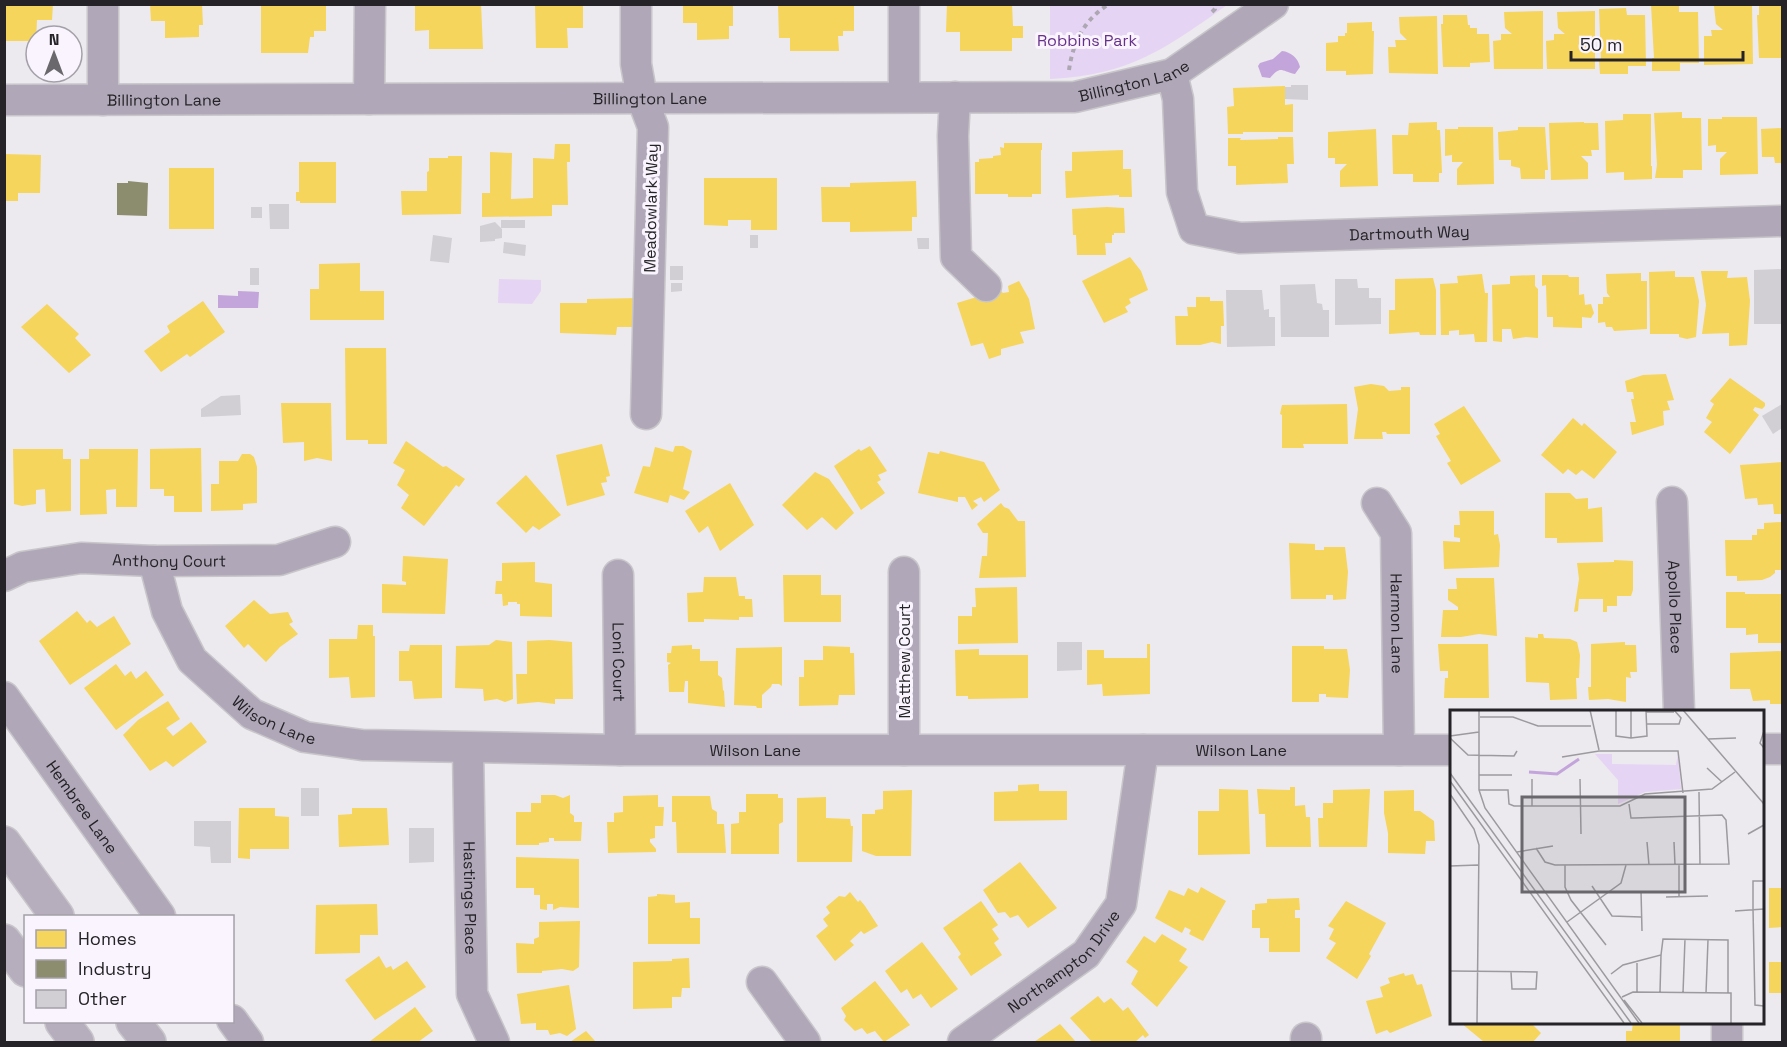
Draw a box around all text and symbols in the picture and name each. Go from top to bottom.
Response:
north arrow [24,24,84,84]
scale bar [1571,24,1744,62]
text: N [49,29,59,50]
park label: Robbins Park [1037,30,1137,51]
text: 50 m [1580,33,1622,56]
street label: Billington Lane [1076,55,1193,106]
street label: Billington Lane [593,88,707,109]
street label: Billington Lane [107,89,221,110]
street label: Meadowlark Way [639,143,663,273]
street label: Dartmouth Way [1349,220,1470,245]
street label: Anthony Court [112,549,226,572]
street label: Apollo Place [1663,560,1688,654]
street label: Harmon Lane [1386,573,1408,674]
street label: Matthew Court [894,604,915,718]
street label: Loni Court [608,622,630,702]
street label: Wilson Lane [228,691,317,749]
inset map [1450,710,1763,1023]
street label: Wilson Lane [710,740,801,761]
street label: Wilson Lane [1196,740,1287,761]
street label: Hembree Lane [42,756,123,858]
street label: Hastings Place [459,841,482,955]
street label: Northampton Drive [1003,906,1124,1017]
legend [24,915,234,1023]
text: Homes [78,927,137,950]
text: Industry [78,957,151,980]
text: Other [78,987,127,1010]

